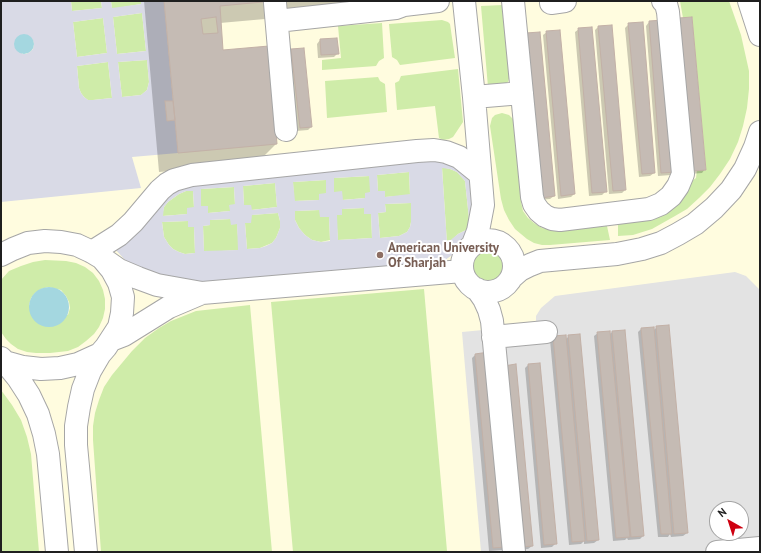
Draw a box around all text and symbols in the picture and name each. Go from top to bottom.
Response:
place label: American University Of Sharjah [388,240,499,271]
marker: American University Of Sharjah [375,250,385,260]
north arrow [709,501,749,541]
text: N [715,505,729,520]

